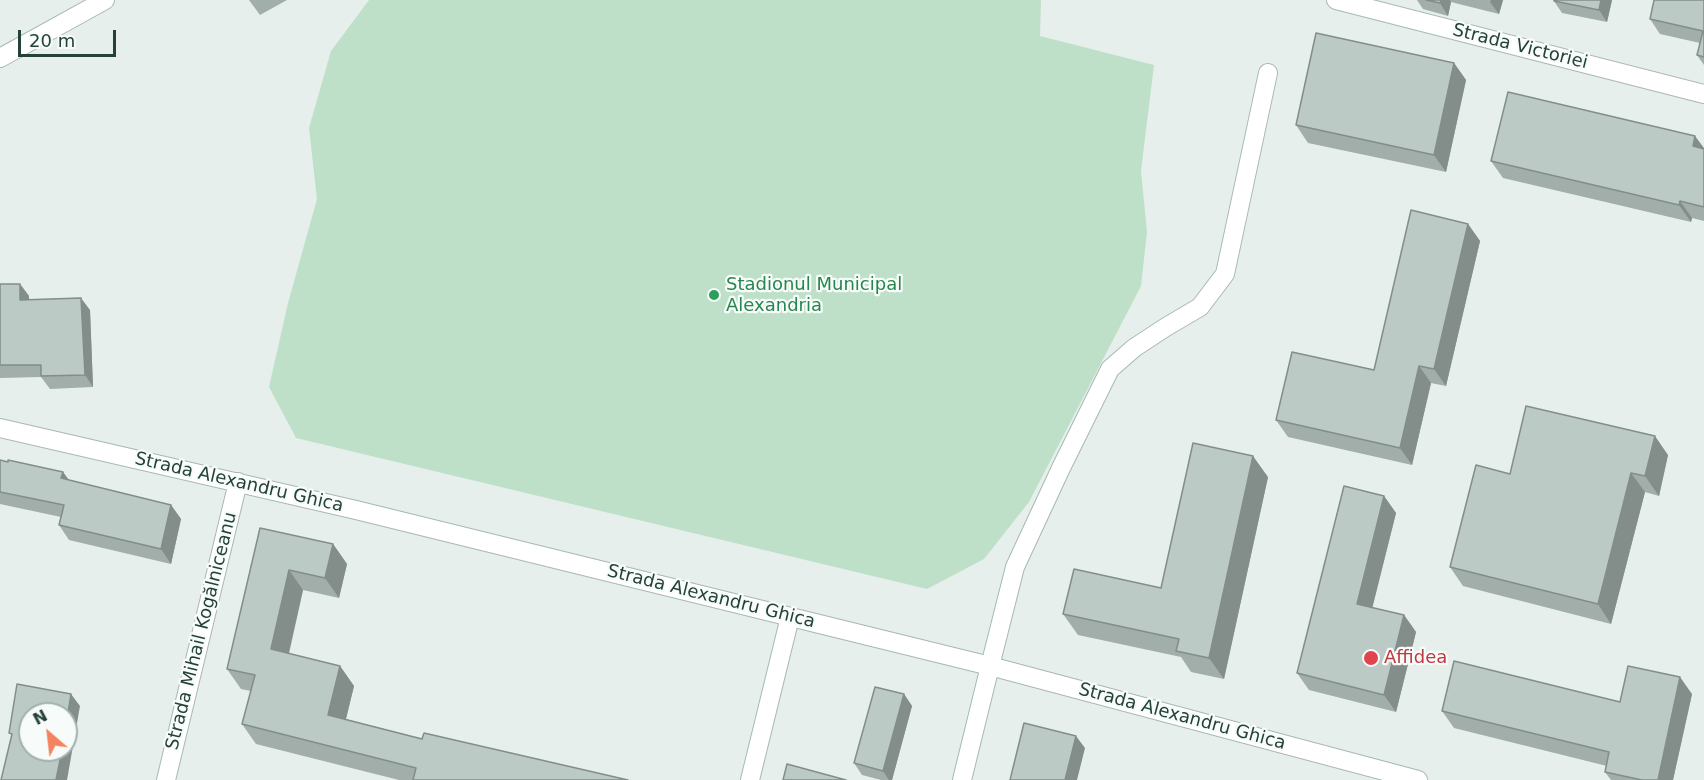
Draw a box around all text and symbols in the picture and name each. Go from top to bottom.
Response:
scale bar [21,18,118,56]
street label: Strada Victoriei [1450,20,1590,74]
text: 20 m [29,30,75,51]
place label: Stadionul Municipal Alexandria [726,274,902,316]
marker: Stadionul Municipal Alexandria [707,288,721,302]
street label: Strada Alexandru Ghica [133,448,345,518]
street label: Strada Mihail Kogălniceanu [162,510,242,752]
street label: Strada Alexandru Ghica [605,561,817,633]
place label: Affidea [1384,647,1447,669]
marker: Affidea [1362,649,1380,667]
street label: Strada Alexandru Ghica [1076,679,1288,755]
north arrow [18,702,78,762]
text: N [30,706,51,729]

